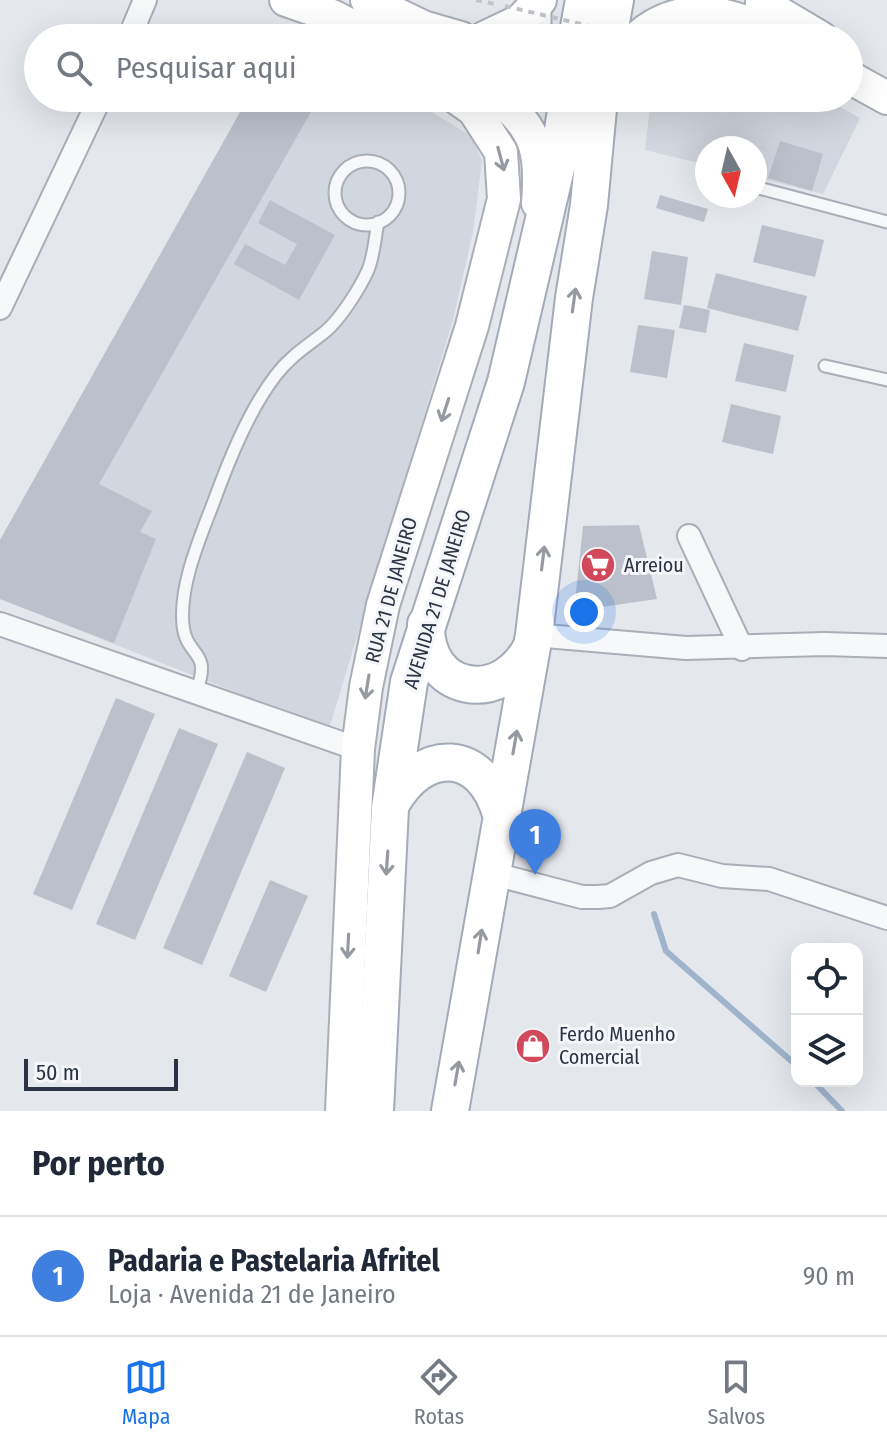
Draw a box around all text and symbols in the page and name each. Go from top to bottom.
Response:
search box [24,24,863,112]
icon: search [52,46,96,90]
text: Pesquisar aqui [116,50,297,86]
north arrow [695,136,767,208]
one-way arrow [495,146,510,172]
one-way arrow [567,288,582,313]
one-way arrow [436,398,451,423]
street label: AVENIDA 21 DE JANEIRO [398,506,476,692]
street label: RUA 21 DE JANEIRO [360,514,422,666]
one-way arrow [536,546,551,571]
supermarket icon: Arreiou [579,546,617,584]
place label: Arreiou [624,553,684,577]
your location [564,592,604,632]
one-way arrow [358,674,373,699]
one-way arrow [508,729,523,755]
pin: 1 [509,809,561,875]
one-way arrow [379,849,394,876]
one-way arrow [473,928,488,954]
one-way arrow [340,932,355,959]
map controls [791,943,863,1087]
button: locate [791,943,863,1015]
button: layers [791,1015,863,1087]
place label: Ferdo Muenho Comercial [559,1022,675,1069]
shop icon: Ferdo Muenho Comercial [514,1027,552,1065]
scale bar [24,1055,178,1091]
text: 50 m [36,1059,80,1086]
one-way arrow [451,1061,466,1086]
text: Por perto [32,1143,165,1184]
text: Padaria e Pastelaria Afritel [108,1243,440,1279]
text: 1 [53,1261,64,1292]
text: 90 m [803,1261,855,1292]
text: Loja · Avenida 21 de Janeiro [108,1279,396,1310]
tab: Mapa [122,1355,170,1430]
tab: Rotas [414,1355,464,1430]
tab: Salvos [708,1355,765,1430]

